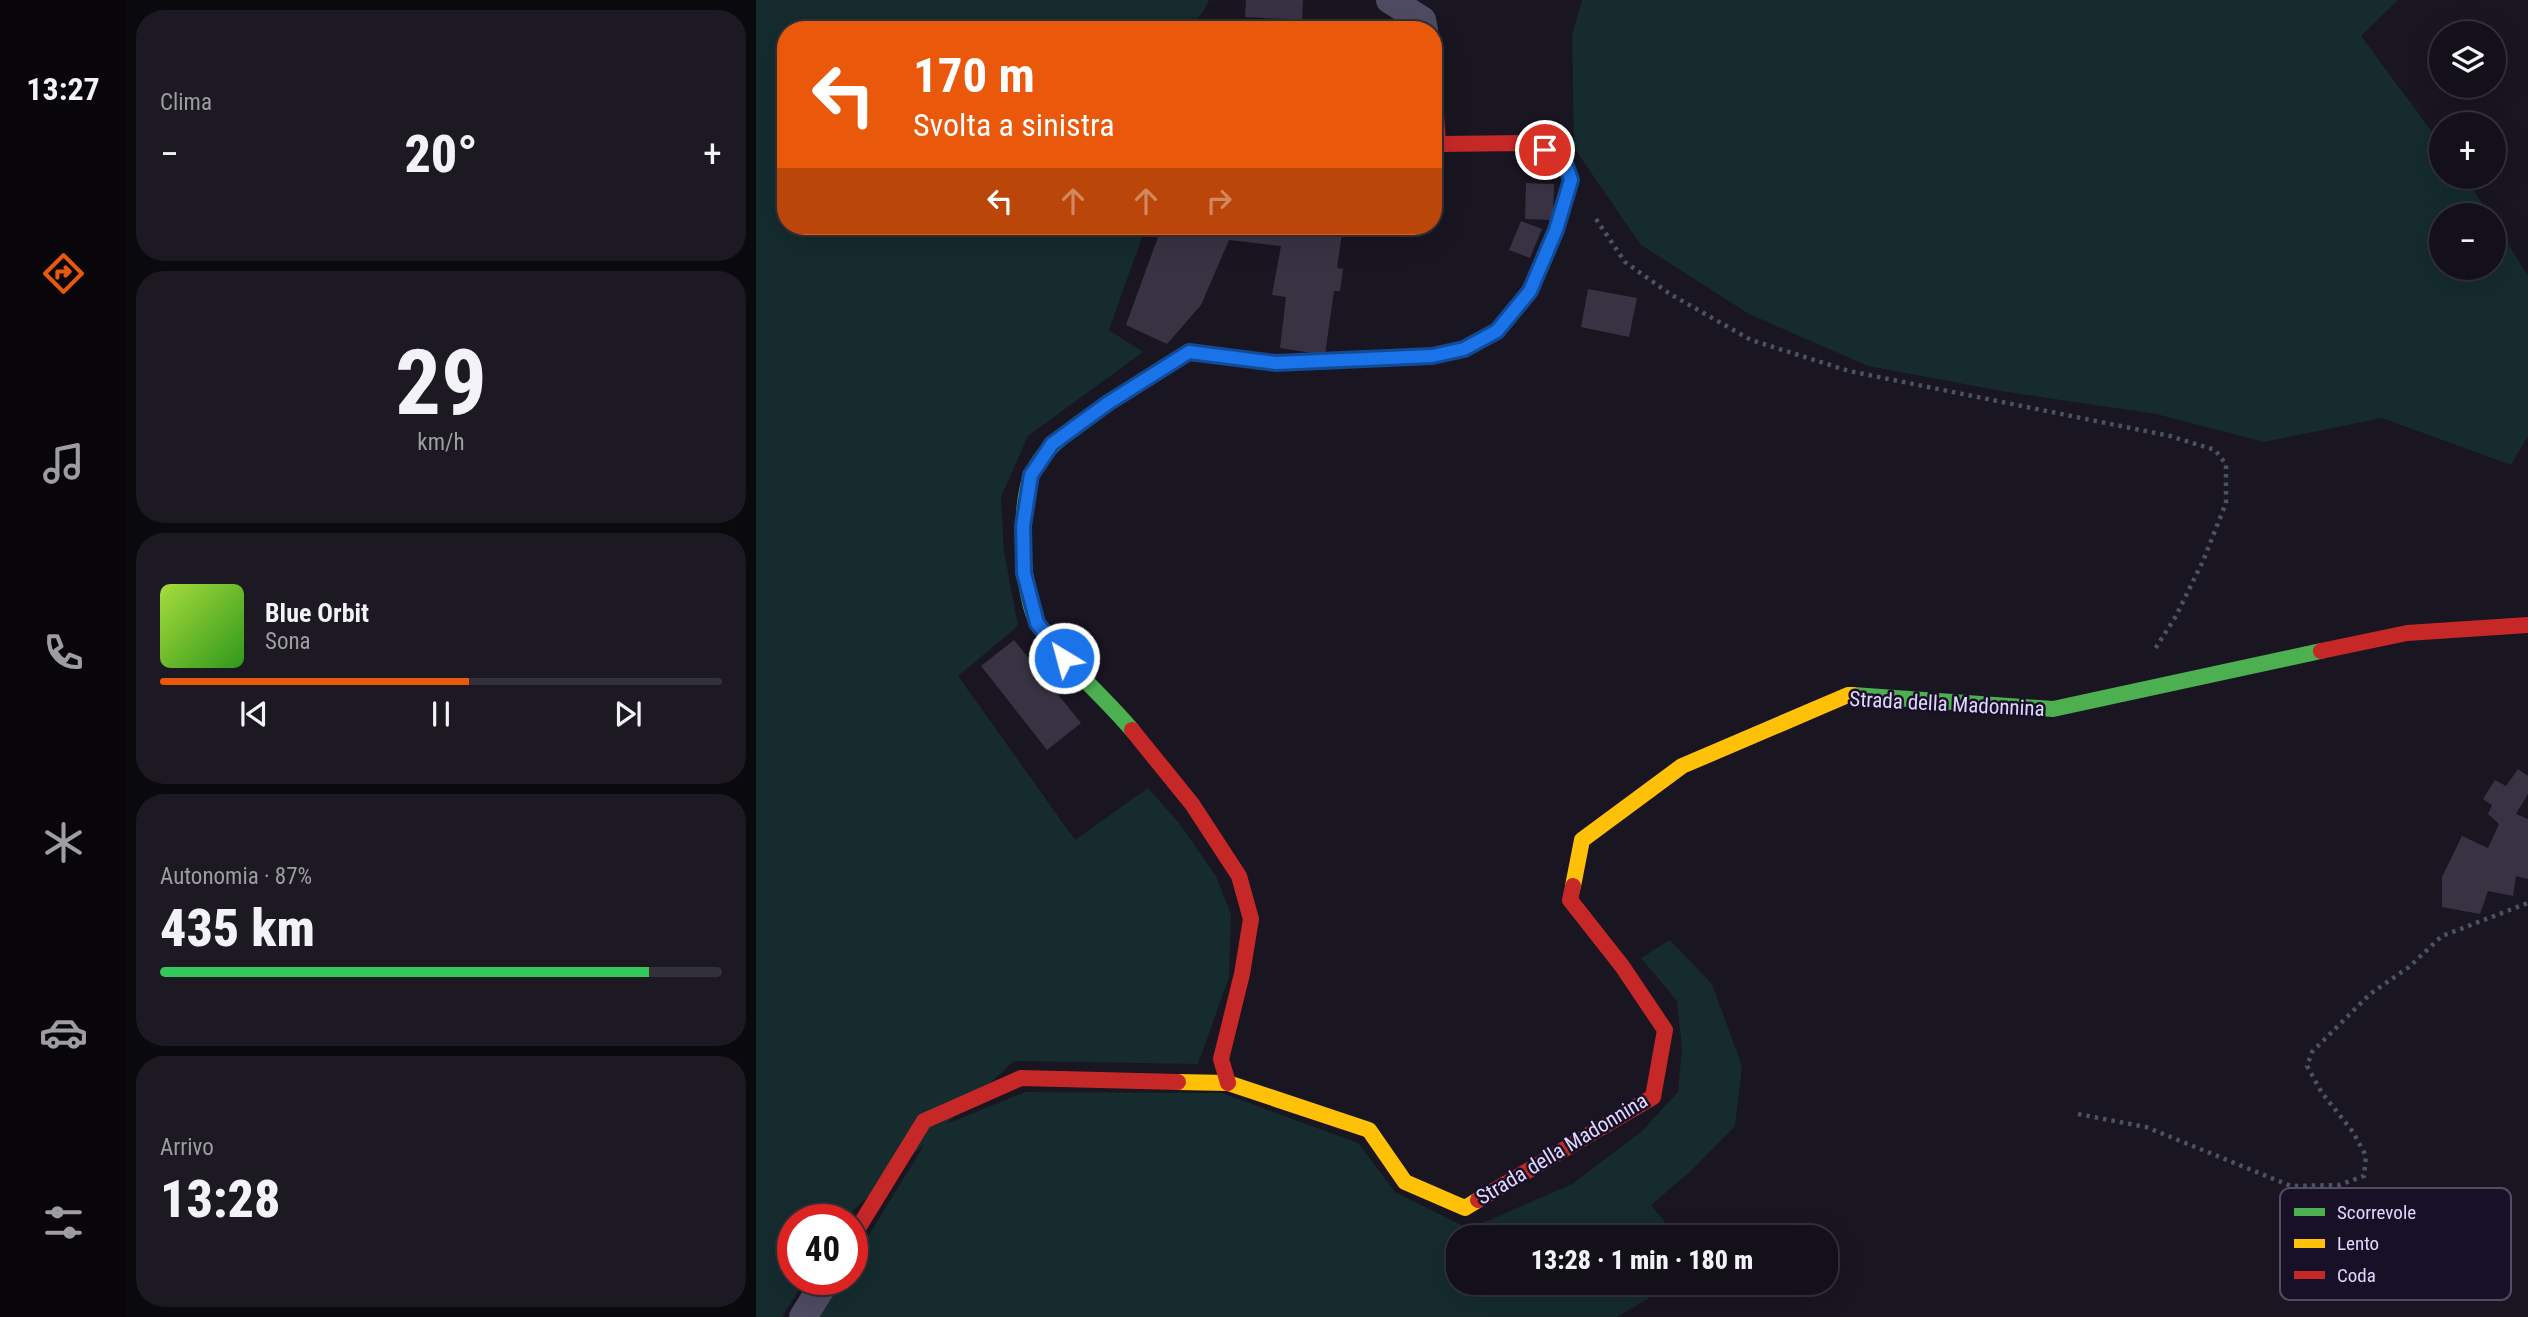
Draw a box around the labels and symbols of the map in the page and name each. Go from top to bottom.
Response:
pin [1515,120,1575,180]
position arrow [1027,621,1101,695]
street label: Strada della Madonnina [1849,687,2045,721]
street label: Strada della Madonnina [1472,1088,1652,1210]
legend [2280,1188,2511,1300]
text: Scorrevole [2337,1201,2416,1224]
speed limit sign: 40 [777,1204,868,1295]
text: Lento [2337,1232,2379,1255]
text: Coda [2337,1264,2376,1287]

